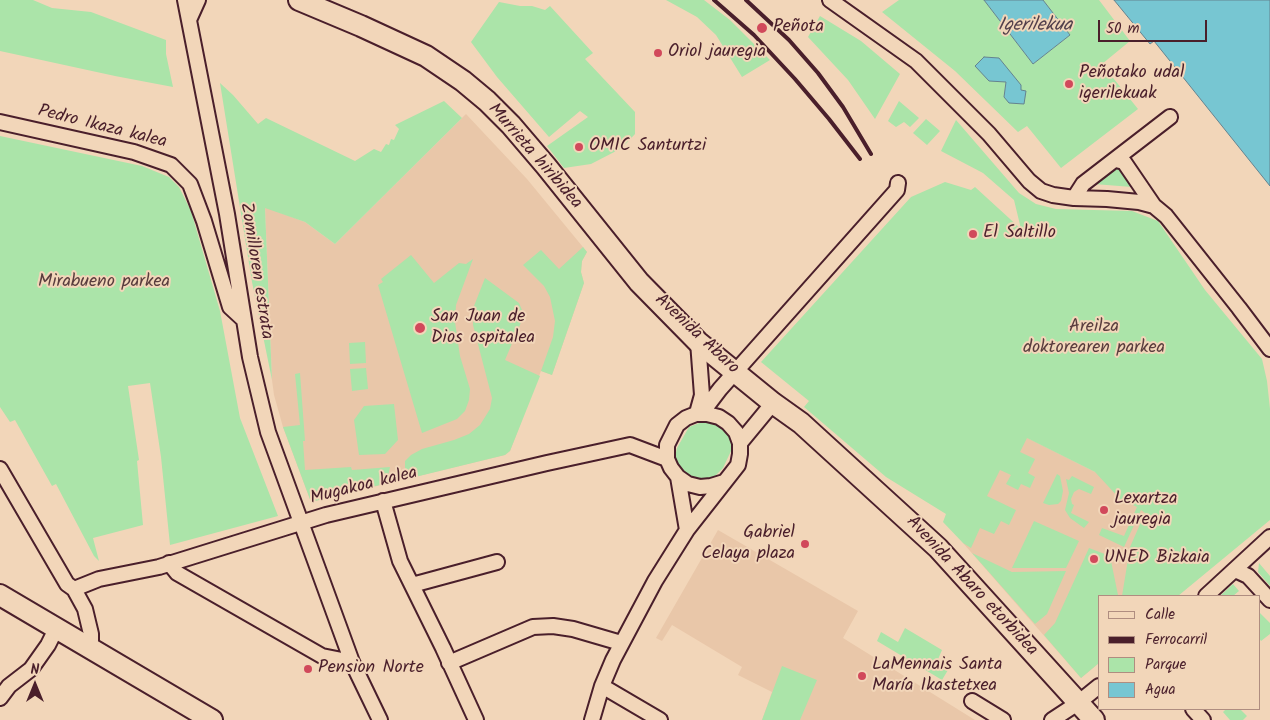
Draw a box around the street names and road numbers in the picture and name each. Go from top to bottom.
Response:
street label: Murrieta hiribidea [482,100,586,214]
street label: Pedro Ikaza kalea [35,102,169,154]
street label: Zomilloren estrata [234,201,276,341]
street label: Avenida Abaro [649,290,743,380]
street label: Mugakoa kalea [308,463,420,511]
street label: Avenida Abaro etorbidea [900,512,1042,662]

